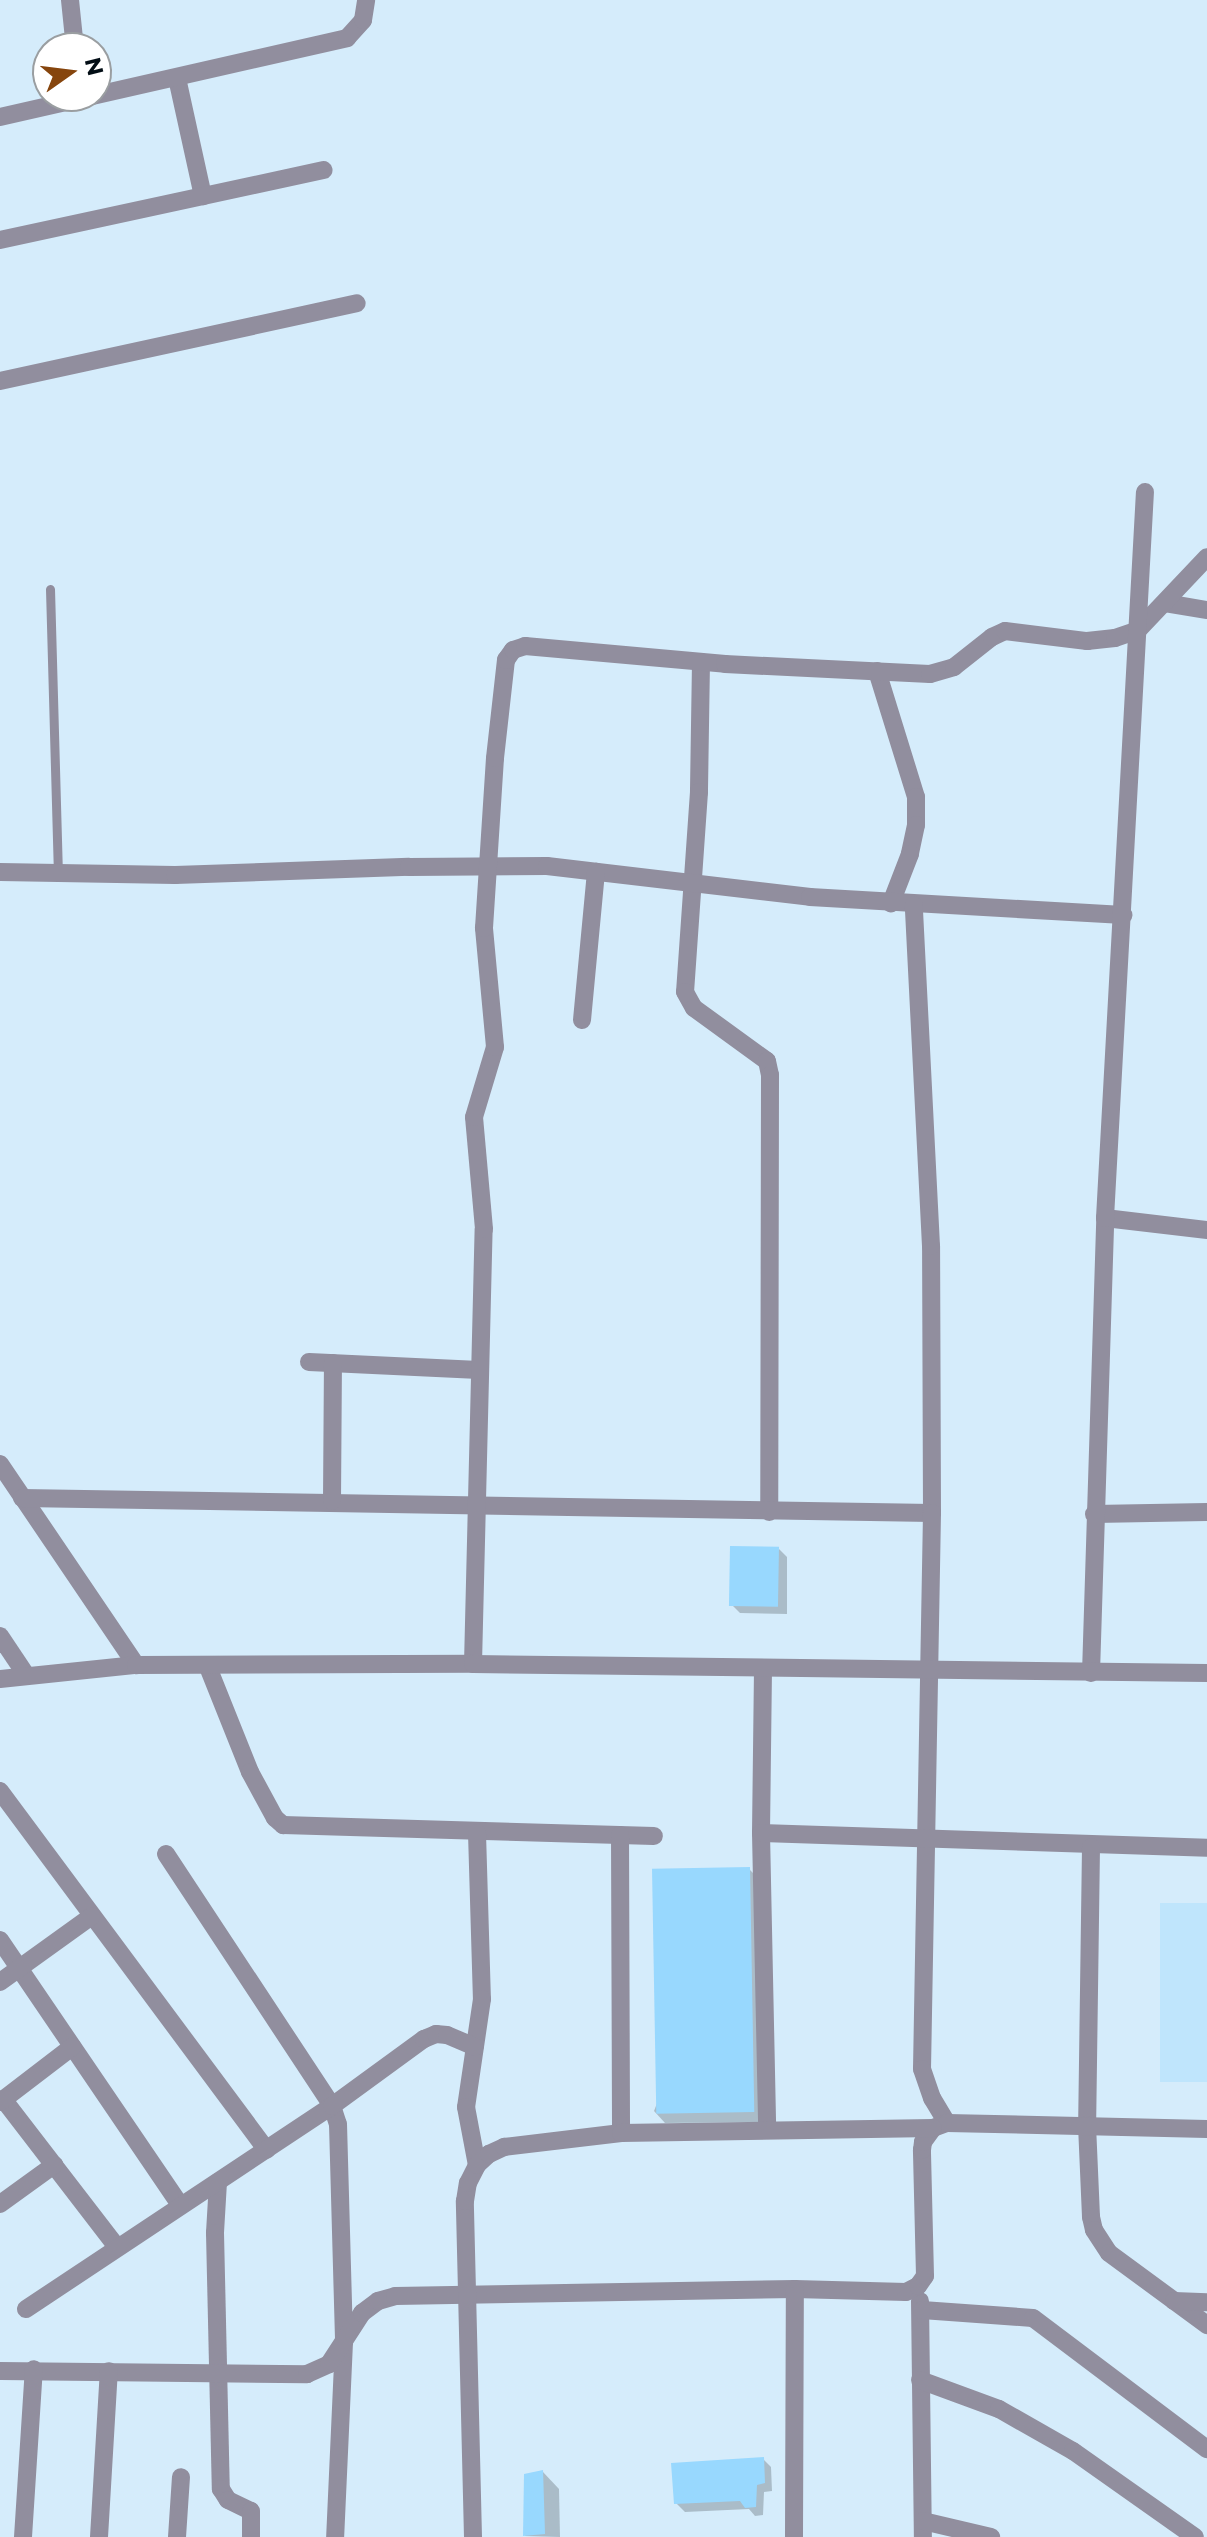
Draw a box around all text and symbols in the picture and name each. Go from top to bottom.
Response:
north arrow [32,32,112,112]
text: N [79,55,109,78]

